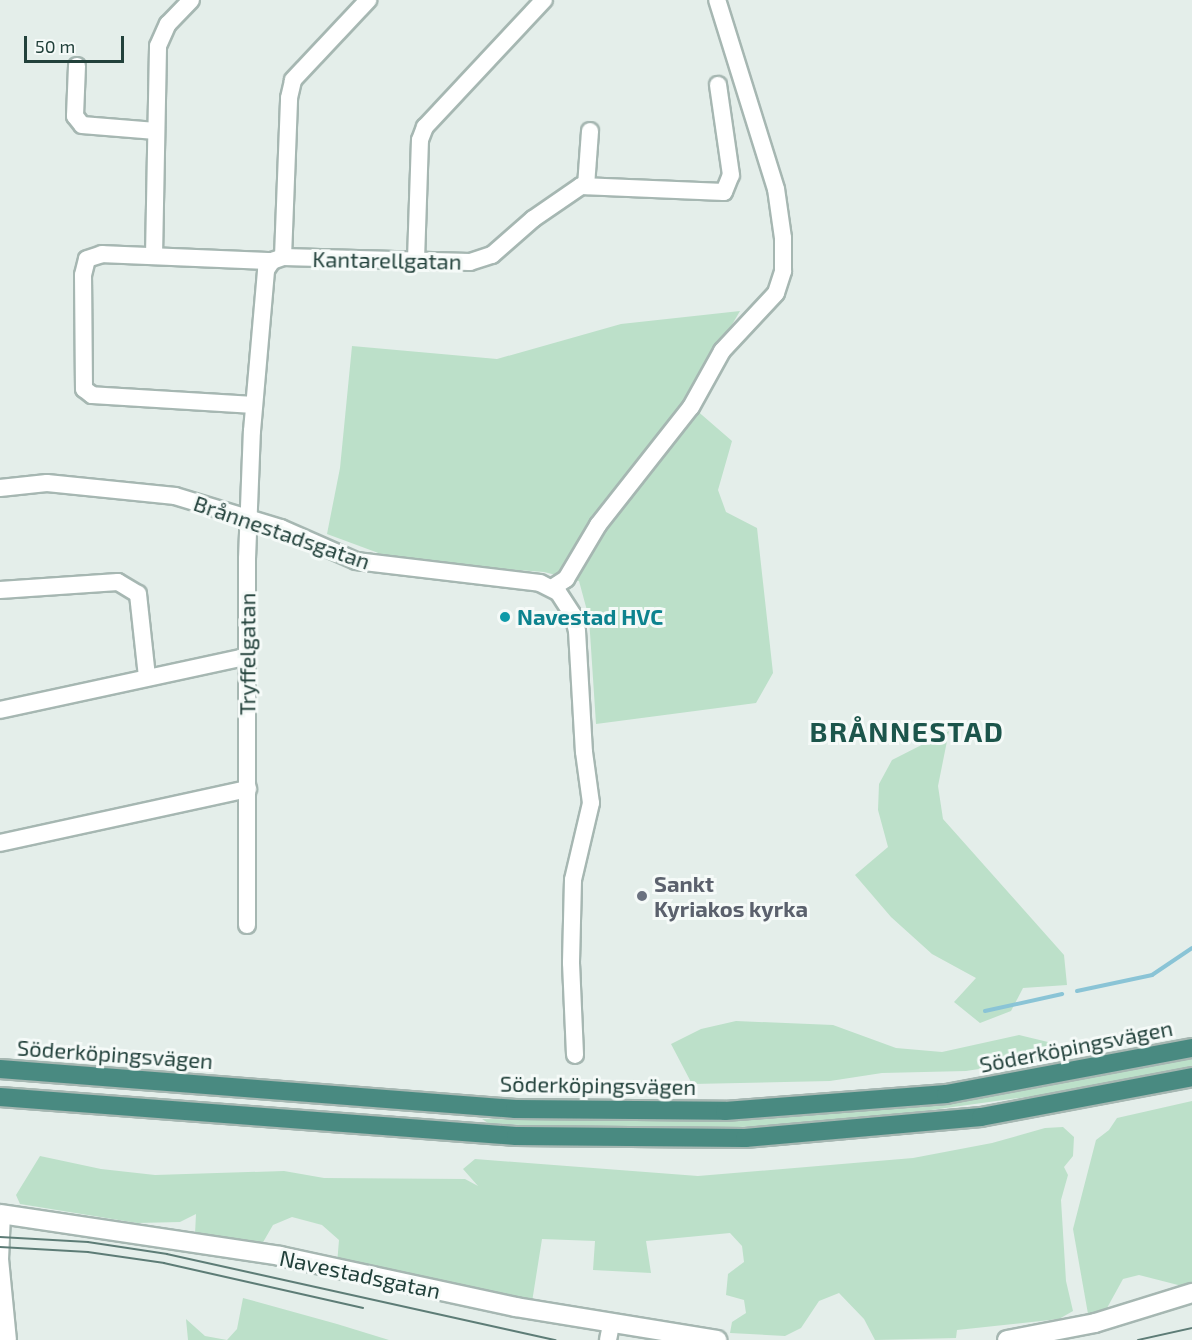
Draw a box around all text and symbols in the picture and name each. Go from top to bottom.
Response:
scale bar [27,24,128,62]
text: 50 m [35,35,75,57]
street label: Kantarellgatan [312,245,462,275]
street label: Brånnestadsgatan [190,489,374,575]
street label: Tryffelgatan [234,593,260,715]
place label: Navestad HVC [517,604,663,630]
marker: Navestad HVC [498,610,512,624]
district label: BRÅNNESTAD [810,714,1004,748]
place label: Sankt Kyriakos kyrka [654,870,808,921]
marker: Sankt Kyriakos kyrka [635,889,649,903]
street label: Söderköpingsvägen [977,1014,1175,1078]
street label: Söderköpingsvägen [16,1034,214,1074]
street label: Söderköpingsvägen [500,1070,696,1100]
street label: Navestadsgatan [277,1244,443,1304]

